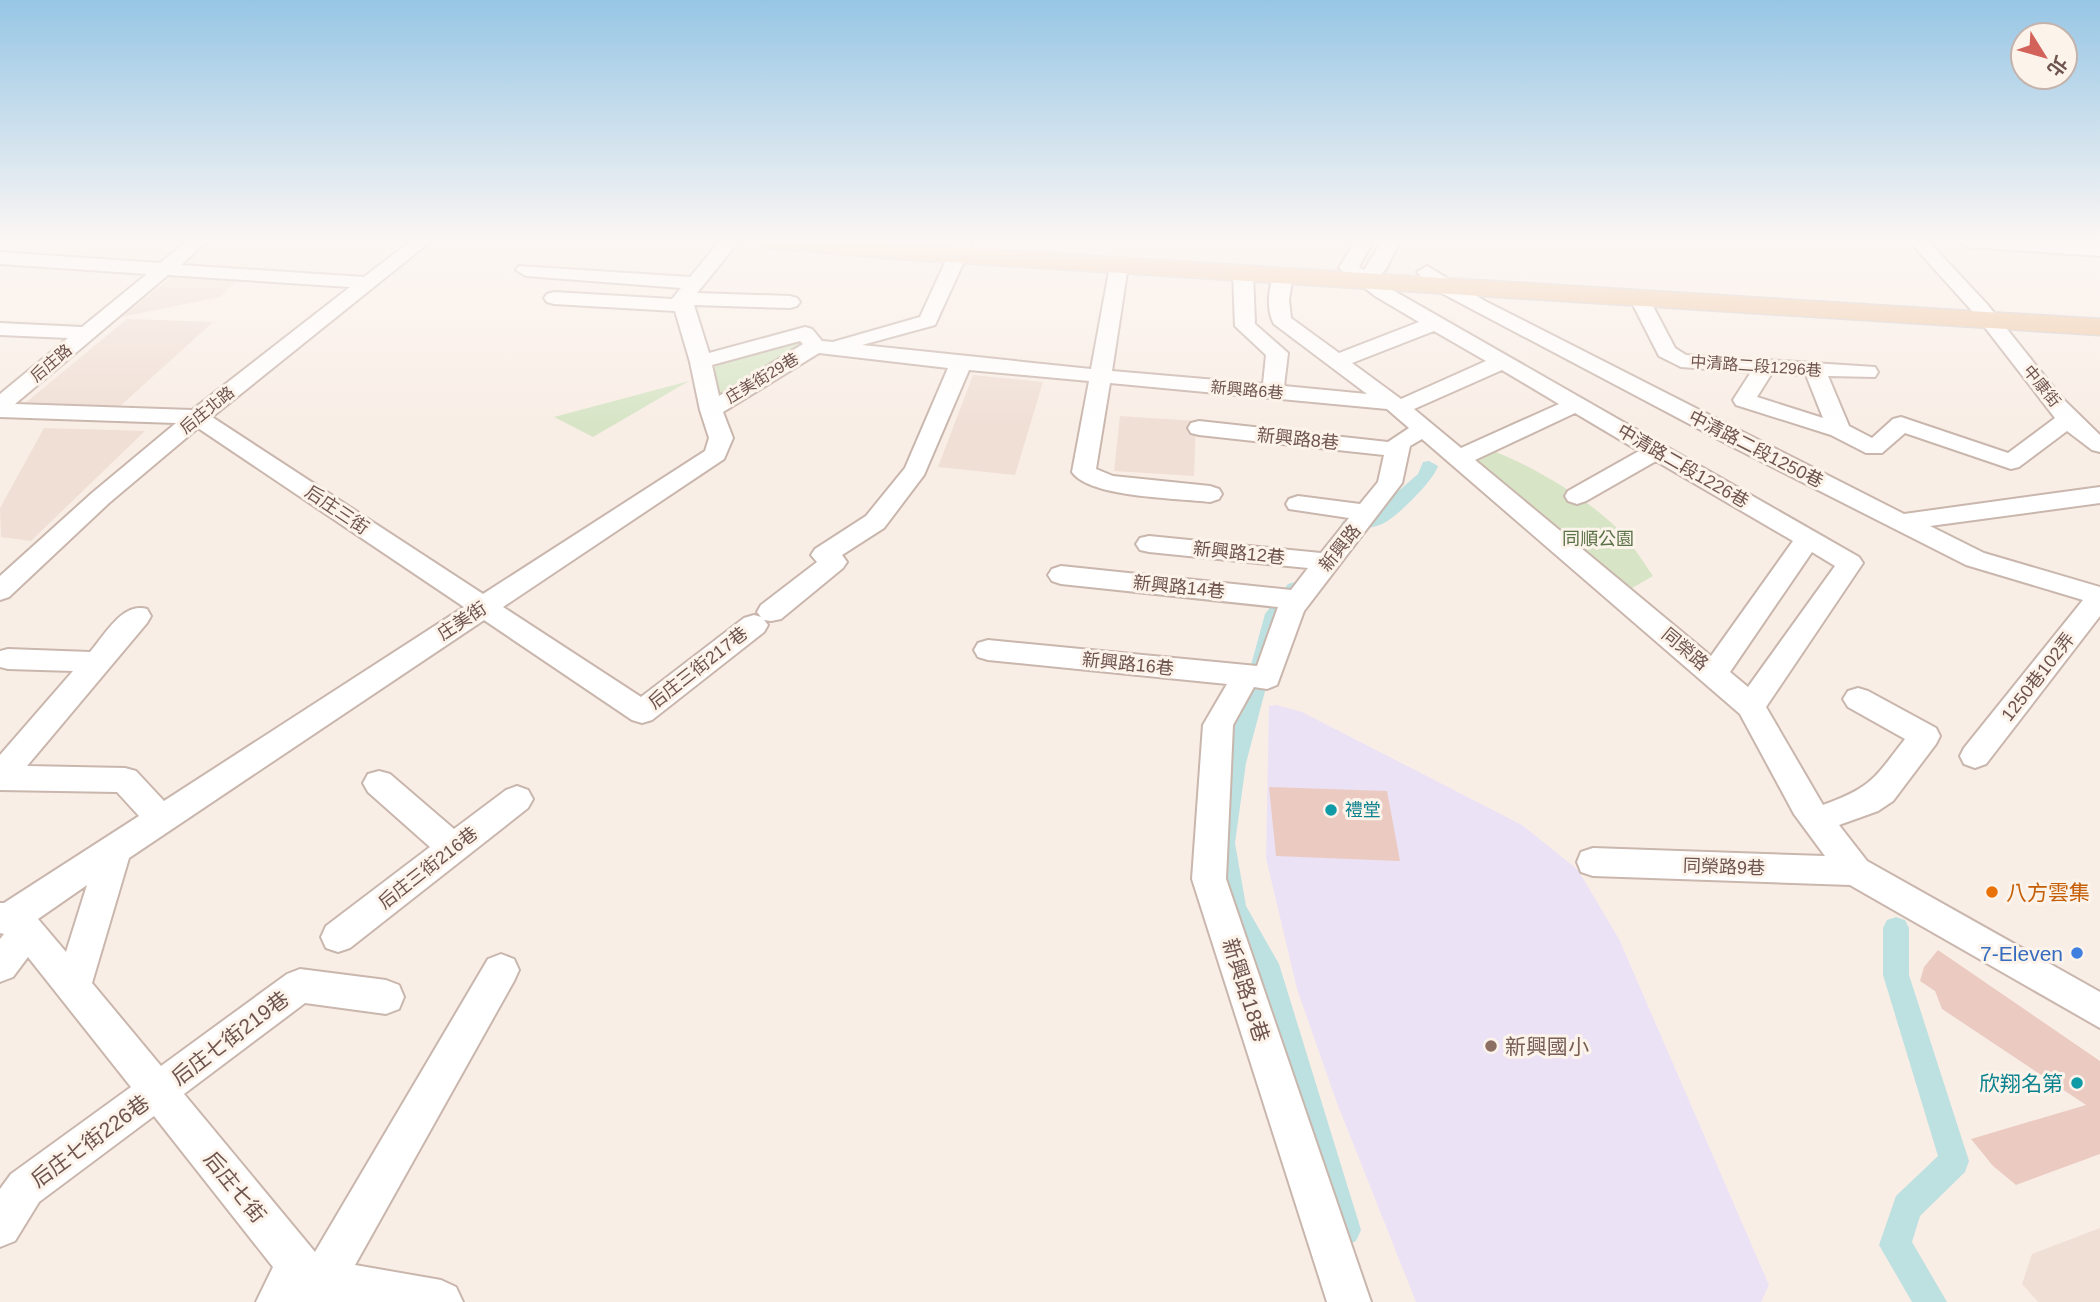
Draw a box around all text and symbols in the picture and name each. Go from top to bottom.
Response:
north arrow [2009,21,2079,91]
text: 北 [2043,52,2071,80]
street label: 后庄路 [27,341,75,385]
street label: 庄美街29巷 [723,350,801,406]
street label: 中清路二段1296巷 [1690,353,1822,379]
street label: 中康街 [2020,362,2064,410]
street label: 新興路6巷 [1210,378,1284,402]
street label: 后庄北路 [177,383,237,437]
street label: 中清路二段1250巷 [1686,406,1826,492]
street label: 中清路二段1226巷 [1614,420,1752,512]
street label: 新興路8巷 [1256,425,1340,453]
street label: 后庄三街 [302,482,372,538]
street label: 新興路 [1315,521,1365,575]
park label: 同順公園 [1562,529,1634,549]
street label: 新興路12巷 [1192,538,1286,568]
street label: 新興路14巷 [1132,572,1226,602]
street label: 庄美街 [434,598,490,644]
street label: 后庄三街217巷 [645,623,751,713]
street label: 同榮路 [1658,624,1712,674]
street label: 1250巷102弄 [1997,629,2079,725]
street label: 新興路16巷 [1081,649,1175,679]
place label: 禮堂 [1345,800,1381,820]
marker: 禮堂 [1323,802,1339,818]
street label: 后庄三街216巷 [375,823,481,913]
street label: 同榮路9巷 [1683,856,1765,878]
place label: 八方雲集 [2006,881,2090,904]
marker: 八方雲集 [1984,884,2000,900]
street label: 新興路18巷 [1218,935,1274,1045]
place label: 7-Eleven [1980,942,2063,965]
marker: 7-Eleven [2069,945,2085,961]
street label: 后庄七街219巷 [167,987,293,1089]
place label: 新興國小 [1505,1035,1589,1058]
marker: 新興國小 [1483,1038,1499,1054]
place label: 欣翔名第 [1979,1072,2063,1095]
marker: 欣翔名第 [2069,1075,2085,1091]
street label: 后庄七街226巷 [27,1091,153,1191]
street label: 后庄七街 [200,1147,270,1227]

